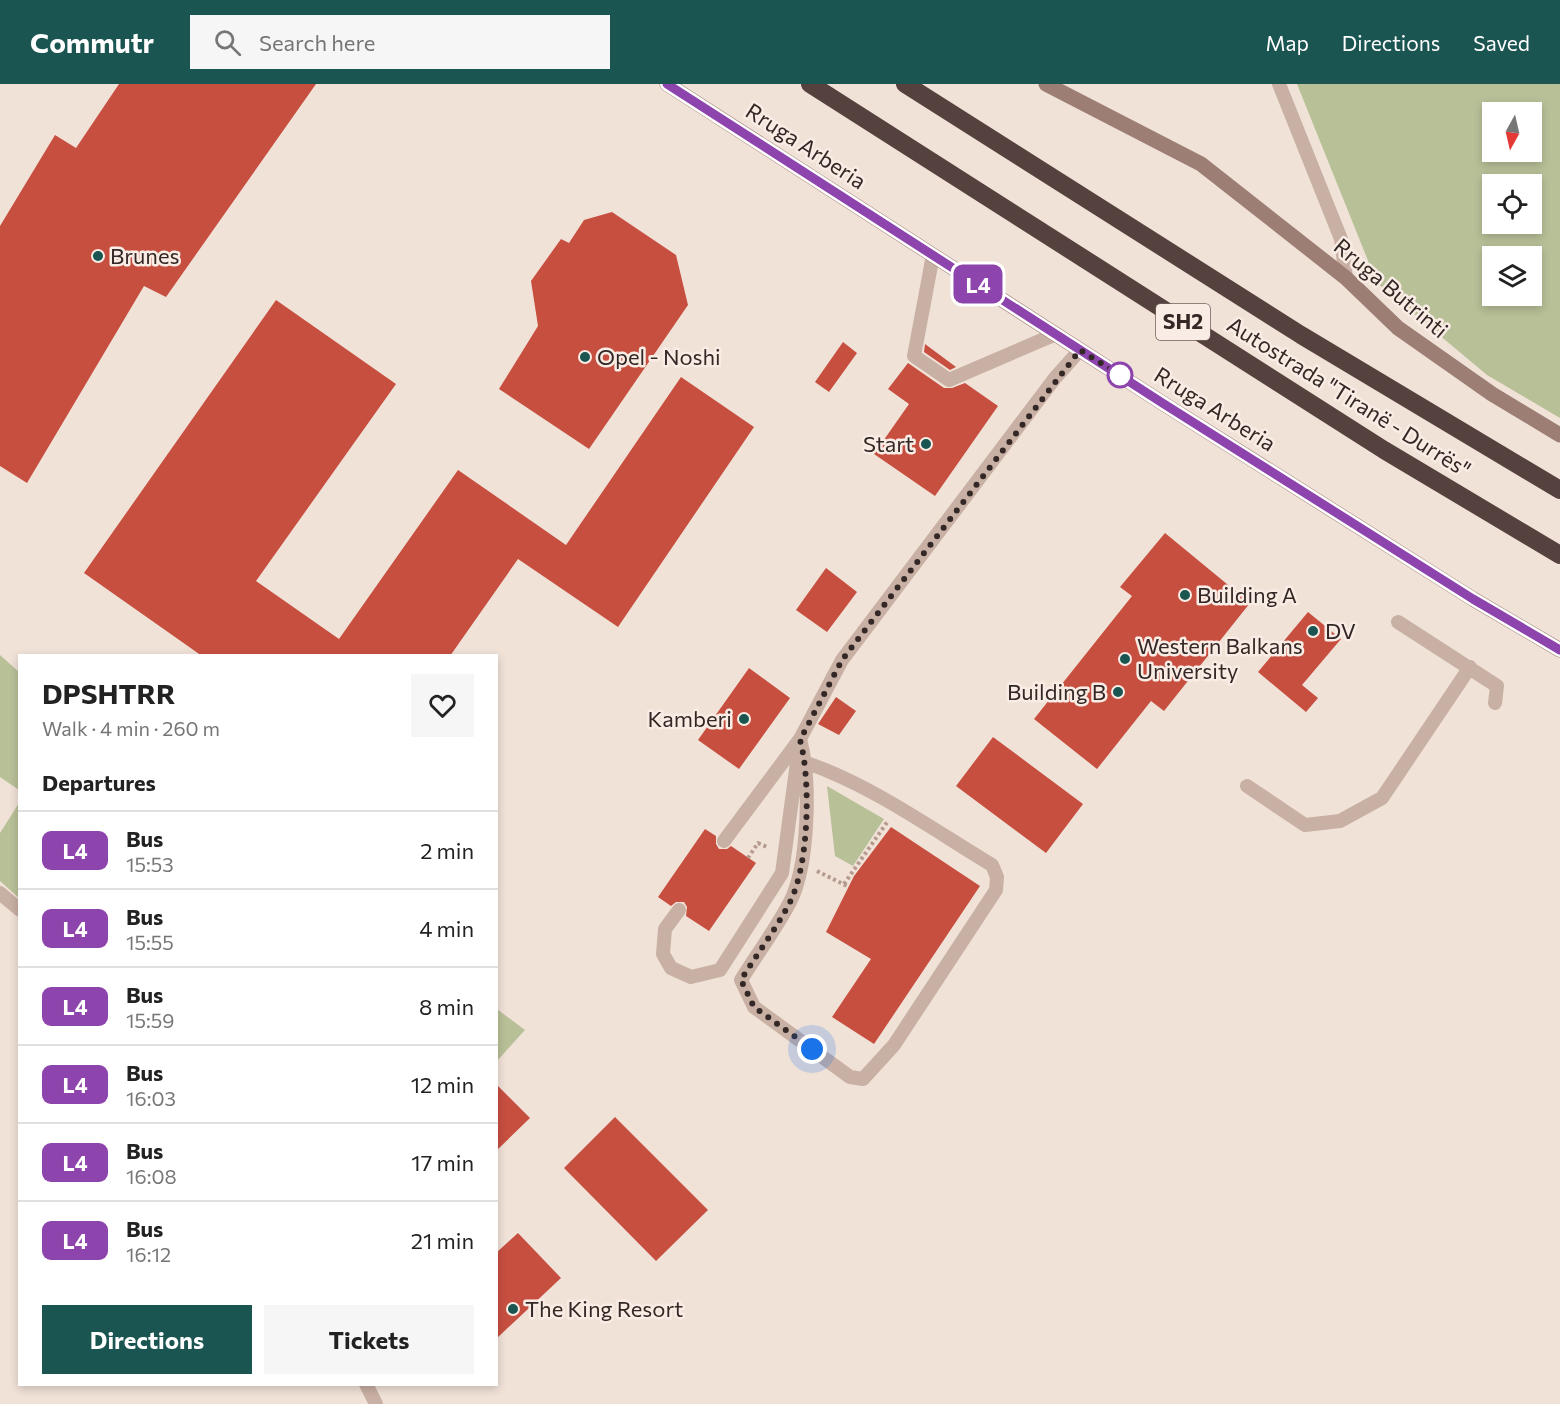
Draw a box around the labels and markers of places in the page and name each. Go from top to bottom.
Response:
place label: Brunes [110,242,180,269]
marker: Brunes [91,249,105,263]
place label: Opel - Noshi [597,343,721,370]
marker: Opel - Noshi [578,350,592,364]
unlabelled marker [1107,362,1133,388]
place label: Start [863,430,914,457]
marker: Start [919,437,933,451]
place label: Building A [1197,581,1297,608]
marker: Building A [1178,588,1192,602]
place label: DV [1325,617,1356,644]
marker: DV [1306,624,1320,638]
place label: Western Balkans University [1137,632,1303,684]
marker: Western Balkans University [1118,652,1132,666]
place label: Building B [1007,678,1106,705]
marker: Building B [1111,685,1125,699]
place label: Kamberi [647,705,732,732]
marker: Kamberi [737,712,751,726]
place label: The King Resort [525,1295,683,1322]
marker: The King Resort [506,1302,520,1316]

